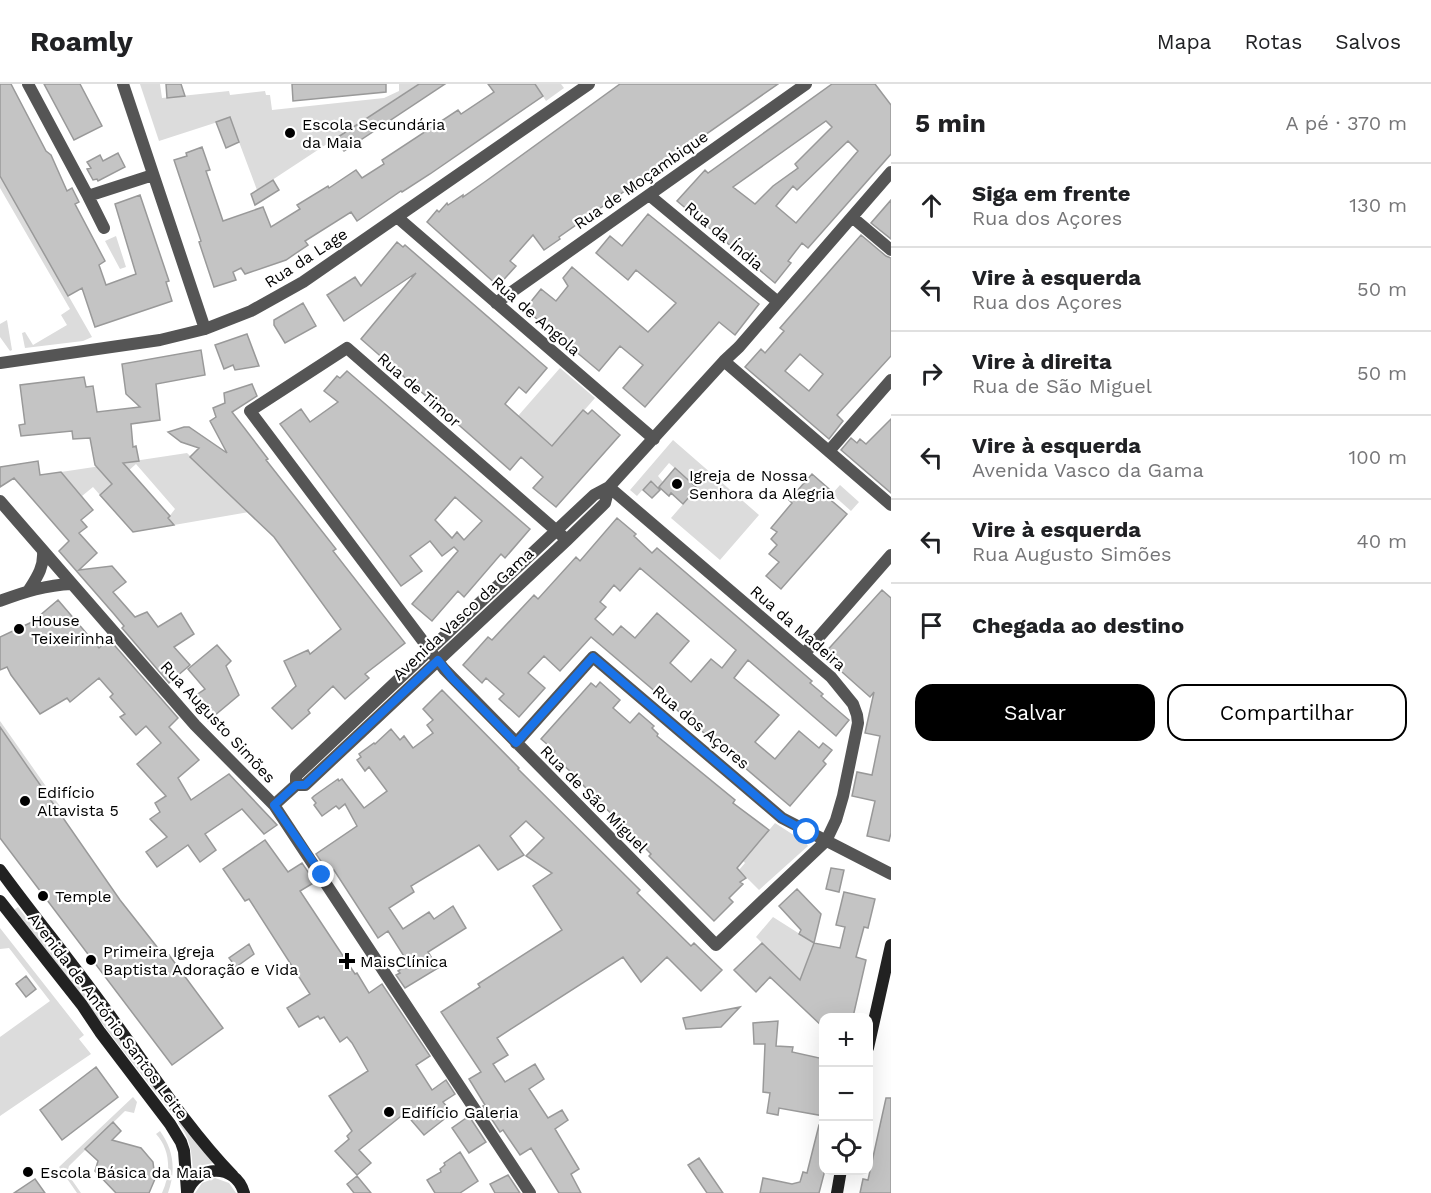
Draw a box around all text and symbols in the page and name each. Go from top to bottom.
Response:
text: Roamly [30,25,133,58]
text: Mapa [1157,29,1211,54]
text: Rotas [1244,29,1302,54]
text: Salvos [1335,29,1401,54]
text: 5 min [915,108,986,138]
text: A pé · 370 m [1286,111,1407,135]
place label: Escola Secundária da Maia [302,115,445,152]
marker: Escola Secundária da Maia [283,126,297,140]
street label: Rua de Moçambique [570,127,712,233]
text: Siga em frente [972,181,1130,206]
icon: ahead [915,189,948,222]
text: 130 m [1349,193,1407,217]
street label: Rua da Índia [681,198,767,274]
text: Rua dos Açores [972,206,1122,230]
street label: Rua da Lage [261,224,351,292]
text: Vire à esquerda [972,265,1141,290]
street label: Rua de Angola [488,272,584,360]
icon: left [915,273,948,306]
text: 50 m [1357,277,1407,301]
text: Rua dos Açores [972,290,1122,314]
street label: Rua de Timor [374,349,465,432]
text: Vire à direita [972,349,1112,374]
icon: right [915,357,948,390]
text: 50 m [1357,361,1407,385]
text: Rua de São Miguel [972,374,1152,398]
text: Vire à esquerda [972,433,1141,458]
icon: left [915,441,948,474]
text: 100 m [1348,445,1407,469]
text: Avenida Vasco da Gama [972,458,1204,482]
place label: Igreja de Nossa Senhora da Alegria [689,466,835,503]
marker: Igreja de Nossa Senhora da Alegria [670,477,684,491]
text: Vire à esquerda [972,517,1141,542]
icon: left [915,525,948,558]
text: 40 m [1356,529,1407,553]
text: Rua Augusto Simões [972,542,1172,566]
street label: Avenida Vasco da Gama [389,544,537,684]
street label: Rua da Madeira [746,581,850,675]
icon: arrive [915,609,948,642]
place label: House Teixeirinha [31,611,114,648]
text: Chegada ao destino [972,613,1184,638]
marker: House Teixeirinha [12,622,26,636]
street label: Rua Augusto Simões [157,657,279,787]
street label: Rua dos Açores [649,681,753,773]
button: Salvar [915,684,1155,741]
button: Compartilhar [1167,684,1407,741]
street label: Rua de São Miguel [536,741,652,857]
place label: Edifício Altavista 5 [37,783,119,820]
marker: Edifício Altavista 5 [18,794,32,808]
route start [793,818,819,844]
route end [308,861,334,887]
place label: Temple [55,887,112,906]
marker: Temple [36,889,50,903]
street label: Avenida de António Santos Leite [24,909,192,1123]
place label: Primeira Igreja Baptista Adoração e Vida [103,942,298,979]
marker: MaisClínica [338,952,356,970]
place label: MaisClínica [360,952,448,971]
marker: Primeira Igreja Baptista Adoração e Vida [84,953,98,967]
map controls [819,1013,873,1175]
button: + [819,1013,873,1067]
button: − [819,1067,873,1121]
place label: Edifício Galeria [401,1103,519,1122]
marker: Edifício Galeria [382,1105,396,1119]
button: locate [819,1121,873,1175]
place label: Escola Básica da Maia [40,1163,212,1182]
marker: Escola Básica da Maia [21,1165,35,1179]

